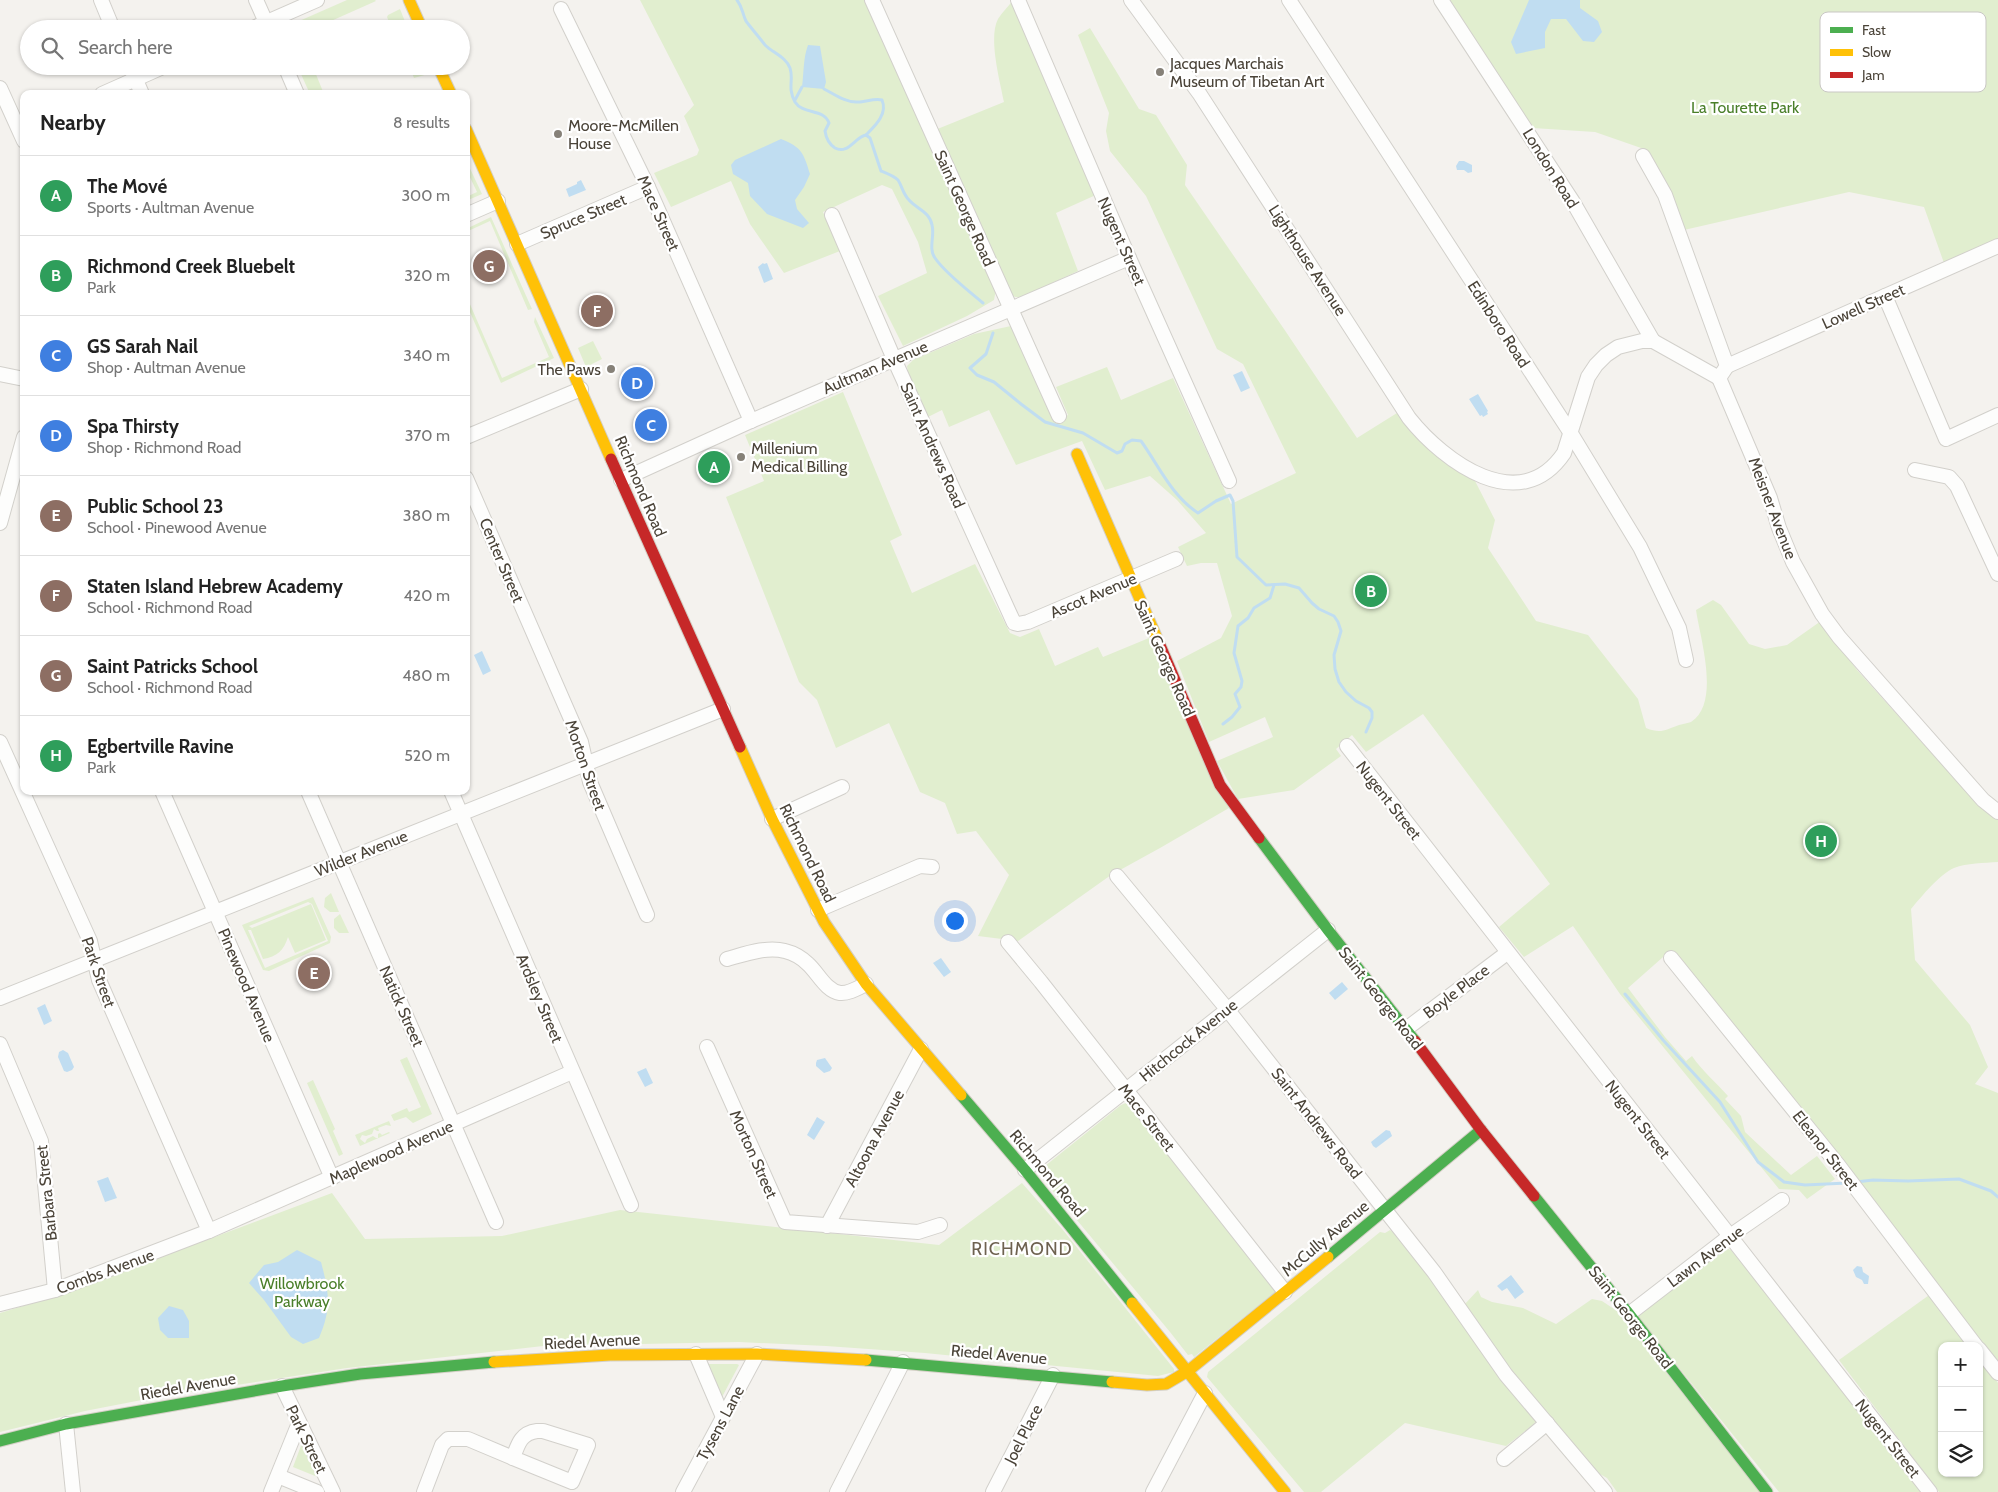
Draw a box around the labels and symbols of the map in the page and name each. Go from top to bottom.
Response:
legend [1820,12,1986,92]
text: Fast [1862,21,1886,39]
text: Slow [1862,43,1891,61]
place label: Jacques Marchais Museum of Tibetan Art [1169,54,1325,91]
marker: Jacques Marchais Museum of Tibetan Art [1154,66,1166,78]
text: Jam [1861,66,1884,84]
park label: La Tourette Park [1691,98,1800,117]
place label: Moore-McMillen House [568,116,679,153]
street label: London Road [1519,125,1583,212]
marker: Moore-McMillen House [552,128,564,140]
street label: Saint George Road [930,147,999,269]
street label: Mace Street [633,173,684,254]
street label: Spruce Street [537,190,630,243]
street label: Nugent Street [1094,194,1150,289]
street label: Lighthouse Avenue [1265,201,1350,319]
pin: G [473,247,505,285]
street label: Edinboro Road [1464,277,1534,371]
street label: Lowell Street [1819,280,1908,333]
pin: F [581,292,613,330]
street label: Aultman Avenue [820,337,931,398]
place label: The Paws [537,360,601,379]
marker: The Paws [605,363,617,375]
pin: D [621,364,653,402]
street label: Saint Andrews Road [896,379,969,511]
pin: C [635,406,667,444]
street label: Richmond Road [611,433,670,540]
place label: Millenium Medical Billing [751,439,848,476]
pin: A [698,448,730,486]
marker: Millenium Medical Billing [735,451,747,463]
street label: Meisner Avenue [1744,455,1801,562]
street label: Center Street [475,515,528,606]
street label: Ascot Avenue [1047,569,1139,622]
pin: B [1355,572,1387,610]
street label: Saint George Road [1130,597,1199,719]
street label: Morton Street [561,717,610,813]
street label: Nugent Street [1352,757,1426,844]
street label: Richmond Road [775,801,840,906]
pin: H [1805,822,1837,860]
street label: Wilder Avenue [312,826,410,881]
your location [942,908,968,934]
street label: Pinewood Avenue [214,925,279,1045]
street label: Park Street [78,934,120,1011]
street label: Saint George Road [1335,943,1427,1054]
street label: Ardsley Street [512,951,567,1046]
pin: E [298,954,330,992]
street label: Boyle Place [1420,960,1493,1022]
street label: Natick Street [375,963,428,1050]
street label: Hitchcock Avenue [1136,995,1241,1086]
street label: Saint Andrews Road [1267,1064,1366,1183]
street label: Nugent Street [1601,1076,1675,1163]
street label: Mace Street [1114,1080,1179,1155]
street label: Altoona Avenue [841,1086,908,1190]
street label: Morton Street [726,1107,782,1202]
street label: Eleanor Street [1789,1107,1863,1194]
street label: Maplewood Avenue [326,1117,456,1188]
street label: Richmond Road [1006,1126,1090,1221]
street label: Barbara Street [32,1144,61,1242]
street label: McCully Avenue [1278,1196,1373,1280]
street label: Lawn Avenue [1663,1222,1747,1291]
district label: RICHMOND [971,1238,1073,1260]
street label: Combs Avenue [54,1245,156,1298]
street label: Saint George Road [1585,1262,1677,1373]
park label: Willowbrook Parkway [260,1274,345,1311]
street label: Riedel Avenue [543,1329,641,1354]
street label: Riedel Avenue [950,1341,1048,1368]
street label: Riedel Avenue [139,1369,237,1404]
street label: Tysens Lane [693,1383,748,1464]
street label: Nugent Street [1851,1395,1925,1482]
street label: Joel Place [1000,1401,1046,1468]
street label: Park Street [282,1402,331,1477]

